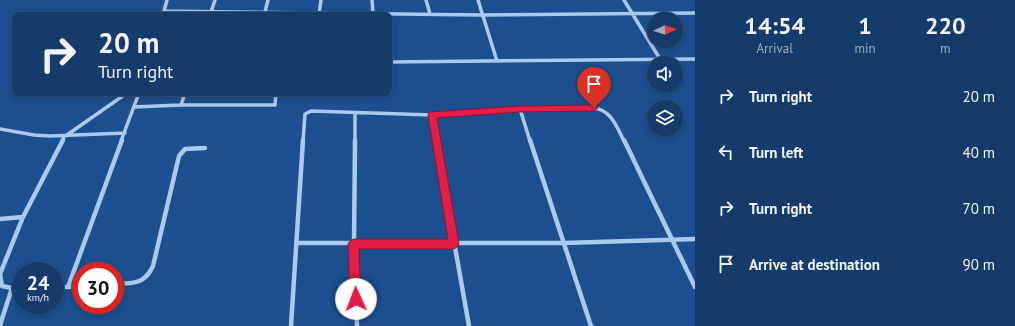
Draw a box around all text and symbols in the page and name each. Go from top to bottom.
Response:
text: 14:54 [744,10,805,41]
text: 1 [858,10,872,41]
text: 220 [925,10,966,41]
north arrow [647,12,683,48]
map controls [647,12,683,136]
text: 20 m [98,24,159,61]
icon: right [32,28,84,80]
text: Arrival [757,40,793,57]
text: min [854,40,876,57]
text: m [940,40,951,57]
button: sound [647,56,683,92]
text: Turn right [98,60,173,83]
pin [577,67,611,108]
icon: arrive [583,73,605,95]
icon: right [715,85,737,107]
text: Turn right [749,87,812,106]
text: 20 m [962,87,995,106]
button: layers [647,100,683,136]
icon: left [715,141,737,163]
text: Turn left [749,143,803,162]
text: 40 m [962,143,995,162]
icon: right [715,197,737,219]
text: Turn right [749,199,812,218]
text: 70 m [962,199,995,218]
icon: arrive [715,253,737,275]
text: Arrive at destination [749,255,880,274]
text: 90 m [962,255,995,274]
speed limit sign: 30 [72,262,124,314]
text: 24 [27,270,49,296]
position arrow [335,278,377,320]
text: km/h [27,291,49,304]

